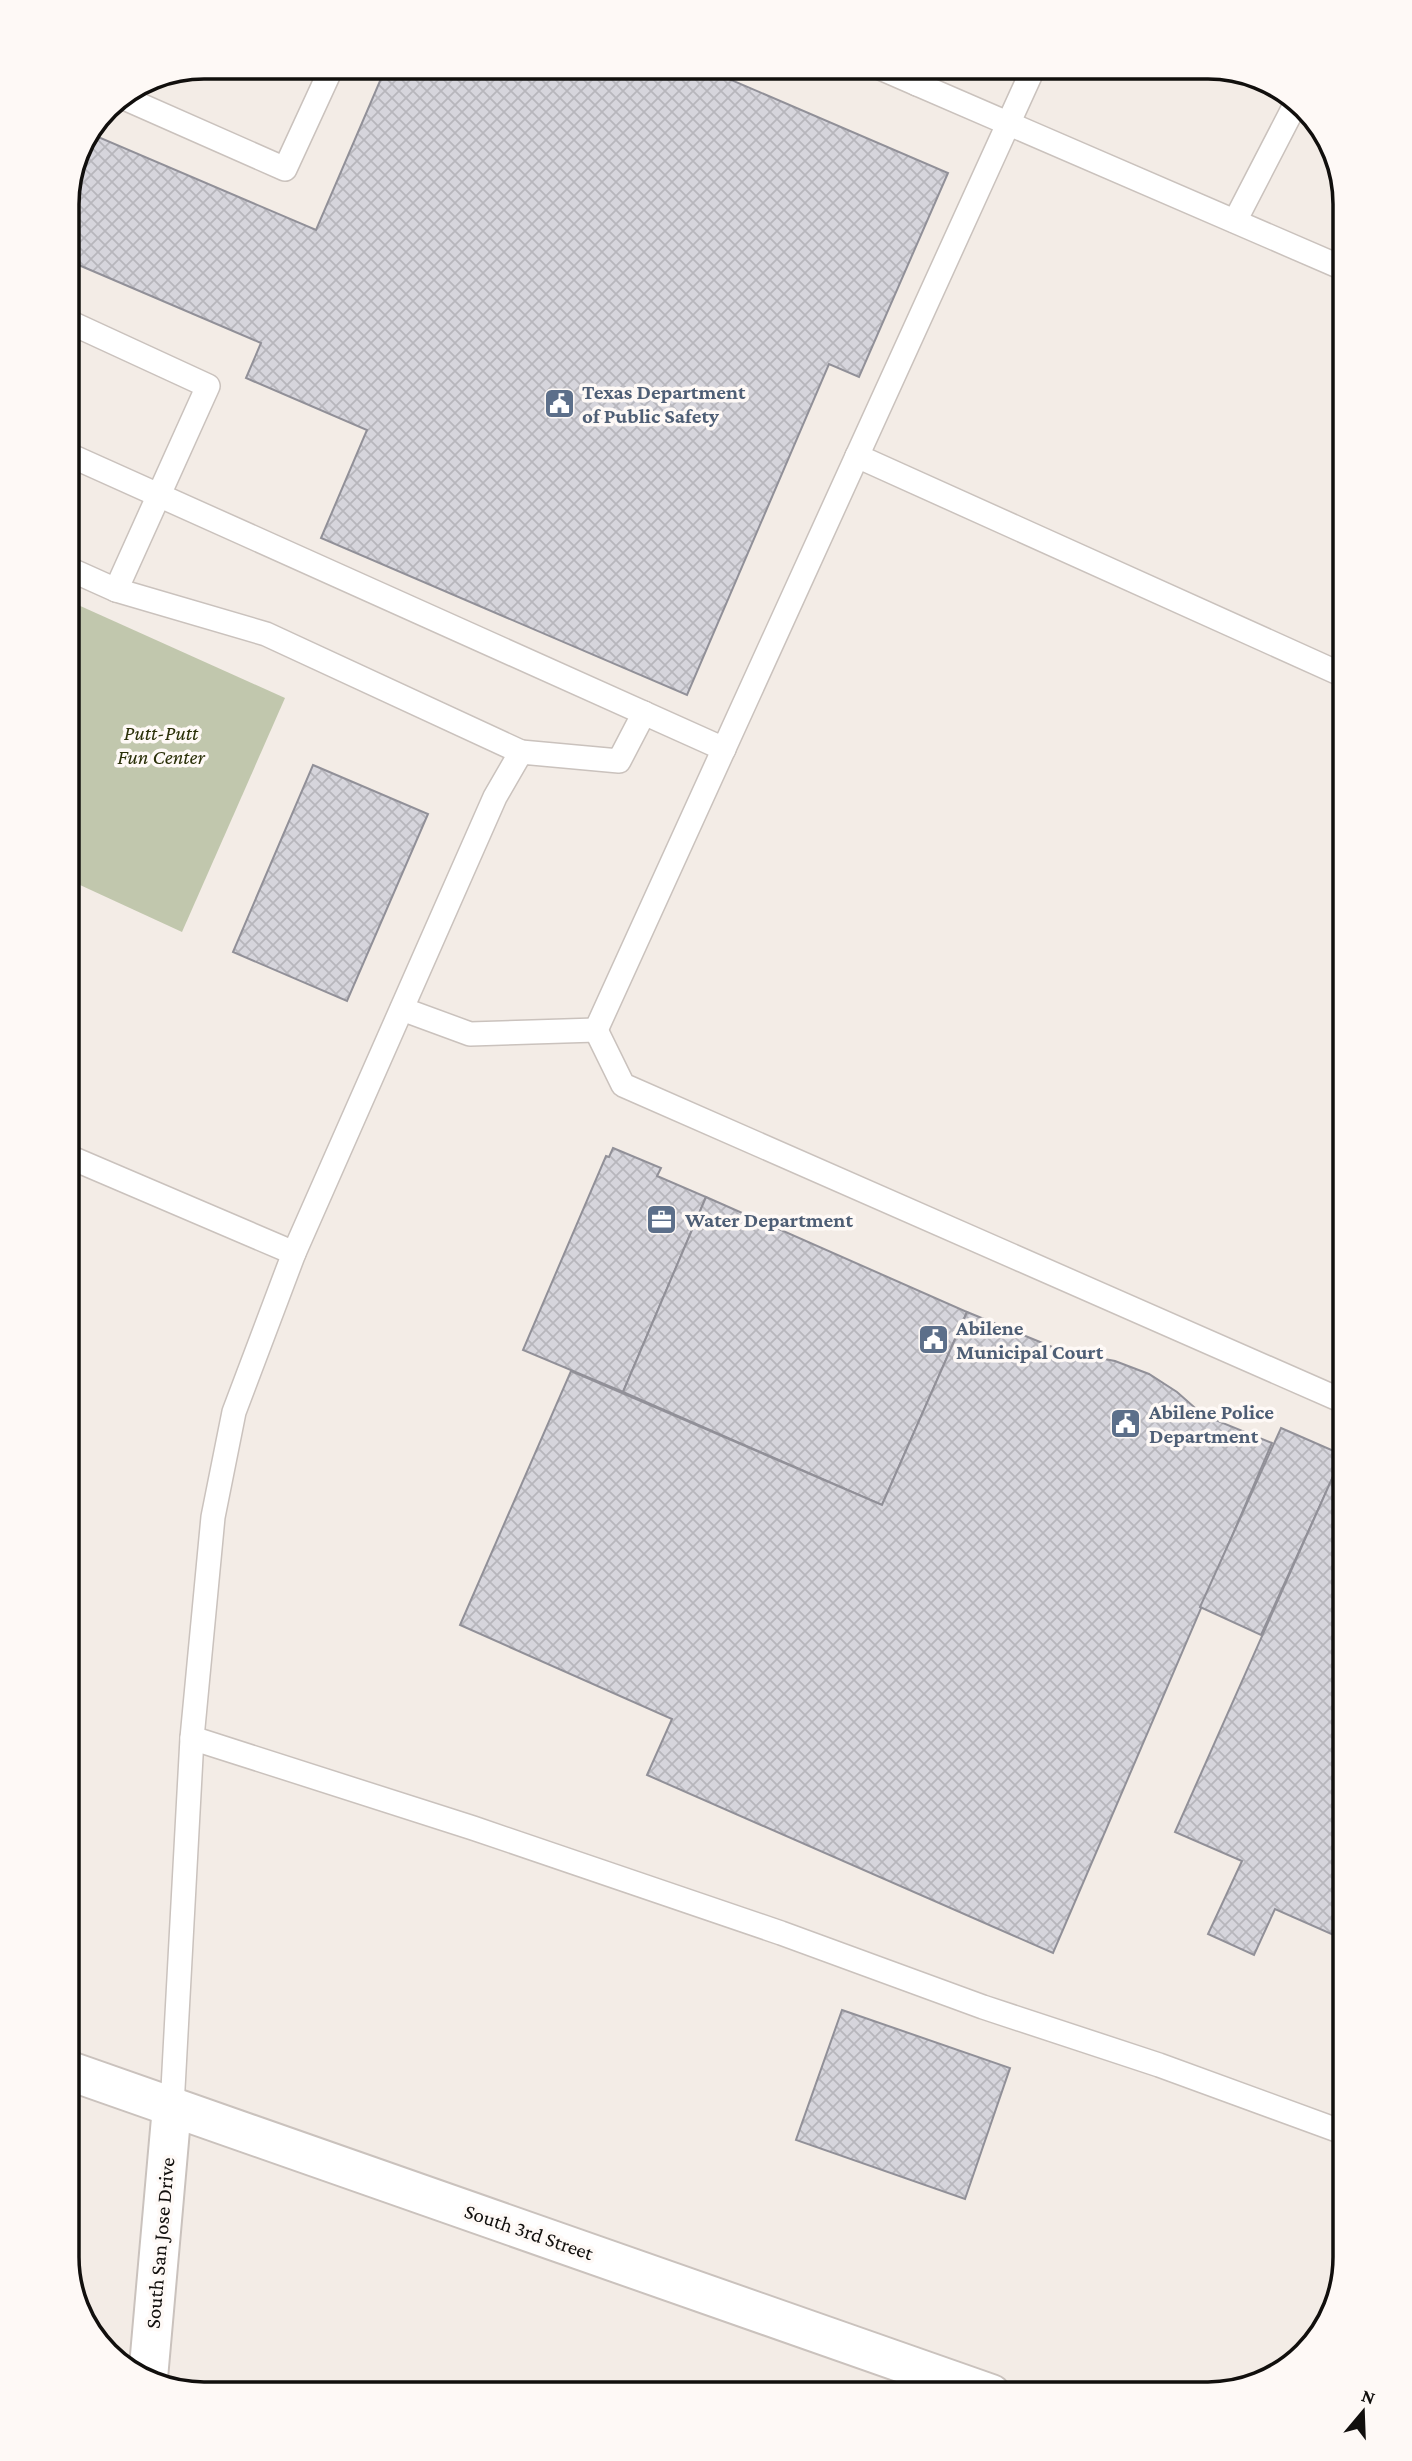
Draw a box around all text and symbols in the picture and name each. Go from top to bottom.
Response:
place label: Texas Department of Public Safety [582,380,746,428]
public building icon: Texas Department of Public Safety [542,387,576,421]
park label: Putt-Putt Fun Center [117,721,205,769]
office icon: Water Department [645,1203,679,1237]
place label: Water Department [684,1208,853,1232]
place label: Abilene Municipal Court [955,1316,1104,1364]
public building icon: Abilene Municipal Court [916,1323,950,1357]
place label: Abilene Police Department [1148,1400,1274,1448]
public building icon: Abilene Police Department [1109,1407,1143,1441]
street label: South San Jose Drive [141,2156,179,2330]
street label: South 3rd Street [461,2199,598,2266]
north arrow [1328,2377,1398,2447]
text: N [1359,2384,1378,2408]

